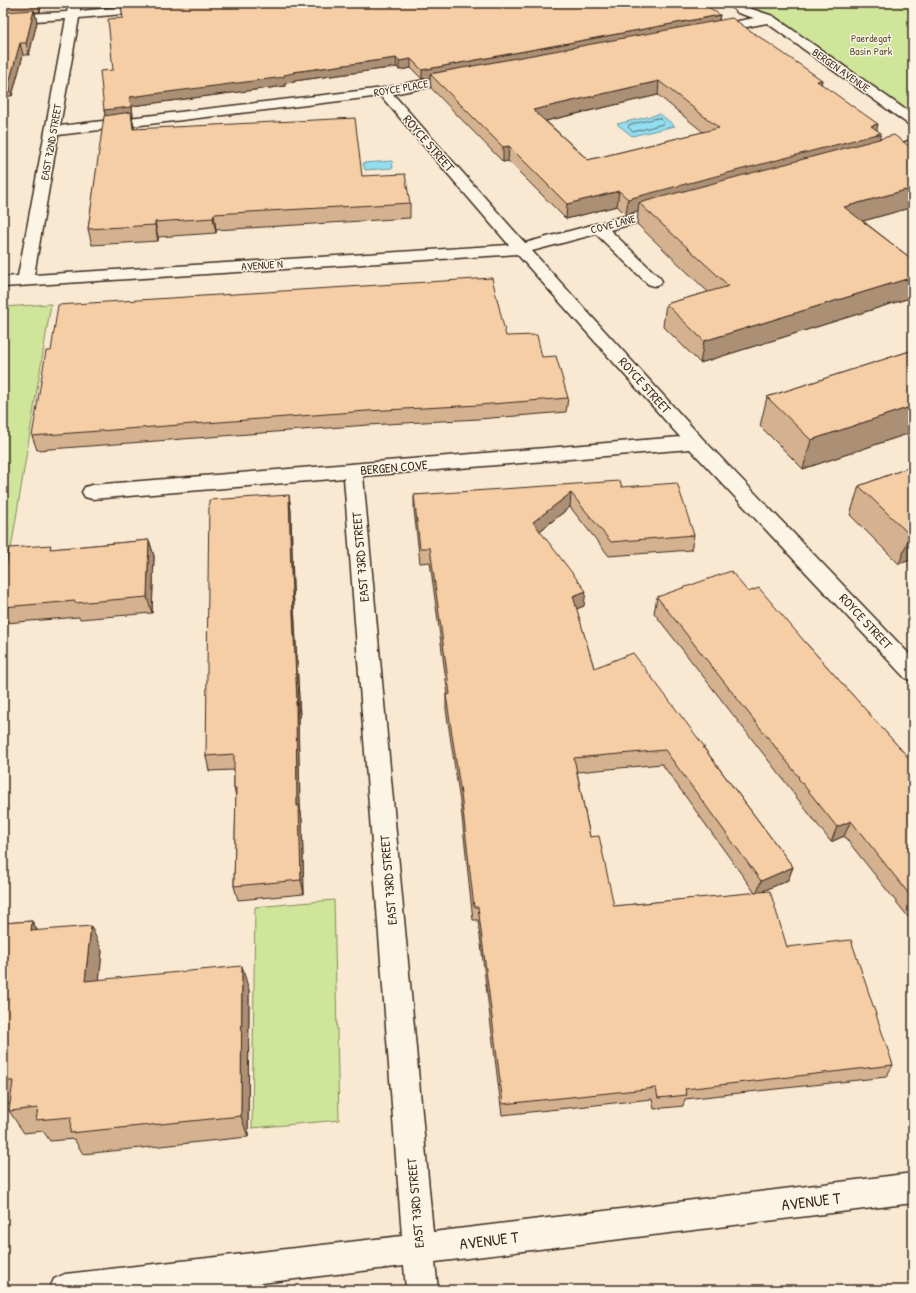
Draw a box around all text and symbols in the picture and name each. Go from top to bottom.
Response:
park label: Paerdegat Basin Park [850,31,893,58]
street label: BERGEN AVENUE [809,45,873,95]
street label: ROYCE PLACE [373,76,429,100]
street label: EAST 72ND STREET [37,102,65,181]
street label: ROYCE STREET [399,111,459,176]
street label: COVE LANE [589,211,637,237]
street label: AVENUE N [241,257,283,273]
street label: ROYCE STREET [615,353,676,418]
street label: BERGEN COVE [360,455,429,479]
street label: EAST 73RD STREET [347,510,373,603]
street label: ROYCE STREET [835,589,897,654]
street label: EAST 73RD STREET [375,833,401,926]
street label: EAST 73RD STREET [402,1156,428,1249]
street label: AVENUE T [780,1186,842,1216]
street label: AVENUE T [458,1225,520,1255]

